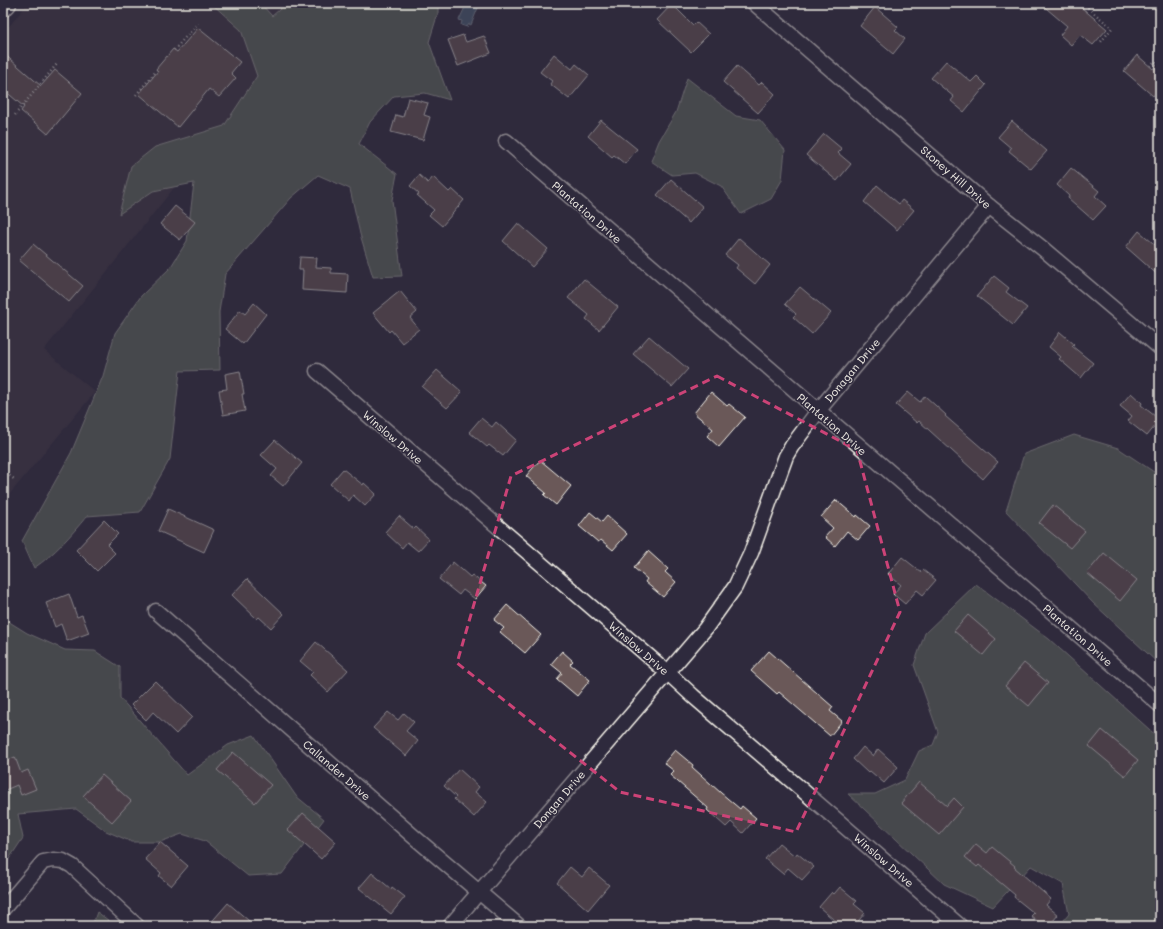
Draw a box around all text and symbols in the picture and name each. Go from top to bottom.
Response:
street label: Stoney Hill Drive [917,142,995,212]
street label: Plantation Drive [549,178,625,246]
street label: Donagan Drive [821,335,883,405]
street label: Plantation Drive [794,390,870,458]
street label: Winslow Drive [360,407,426,467]
street label: Plantation Drive [1040,601,1116,669]
street label: Winslow Drive [606,618,672,678]
street label: Callander Drive [300,736,374,804]
street label: Dongan Drive [530,767,588,831]
street label: Winslow Drive [851,830,917,890]

